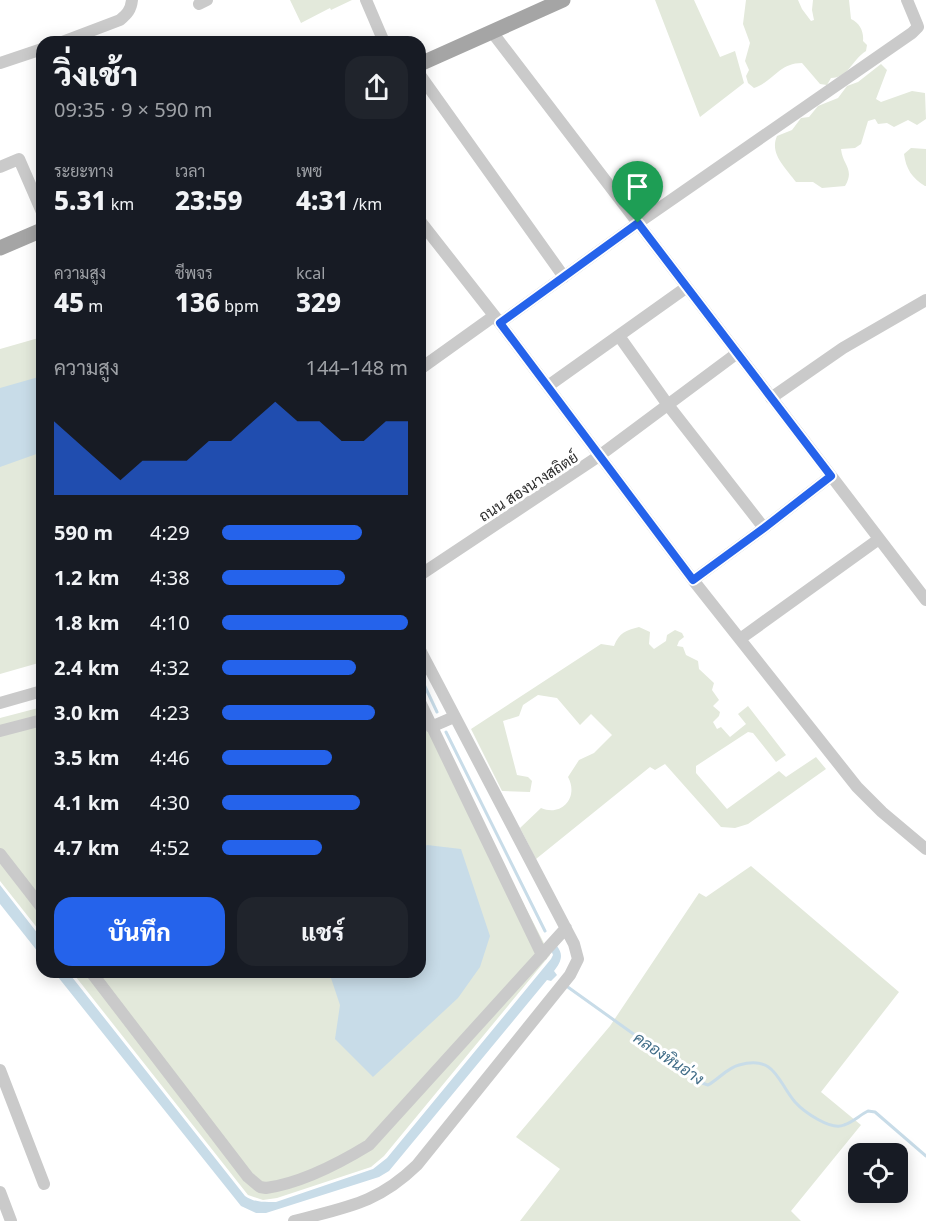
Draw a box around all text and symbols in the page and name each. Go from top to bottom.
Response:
text: วิ่งเช้า [54,51,138,96]
button: share [345,56,408,119]
text: 09:35 · 9 × 590 m [54,96,212,123]
text: ระยะทาง [54,160,114,182]
text: เวลา [175,160,205,182]
text: เพซ [296,160,322,182]
pin [612,161,663,223]
icon: arrive [621,170,654,203]
text: 5.31 [54,182,107,218]
text: 23:59 [175,182,243,218]
text: 4:31 [296,182,349,218]
text: km [107,193,134,215]
text: /km [349,193,382,215]
text: ความสูง [54,262,106,284]
text: ชีพจร [175,262,213,284]
text: kcal [296,262,325,284]
text: 45 [54,284,84,320]
text: 136 [175,284,220,320]
text: 329 [296,284,341,320]
text: m [84,295,103,317]
text: bpm [220,295,259,317]
text: ความสูง [54,354,119,381]
text: 144–148 m [305,354,408,381]
street label: ถนน สองนางสถิตย์ [474,446,582,526]
text: 590 m [54,519,113,546]
text: 4:29 [150,519,190,546]
text: 1.2 km [54,564,120,591]
text: 4:38 [150,564,190,591]
text: 1.8 km [54,609,120,636]
text: 4:10 [150,609,190,636]
text: 2.4 km [54,654,120,681]
text: 4:32 [150,654,190,681]
text: 3.0 km [54,699,120,726]
text: 4:23 [150,699,190,726]
text: 3.5 km [54,744,120,771]
text: 4:46 [150,744,190,771]
text: 4.1 km [54,789,120,816]
text: 4:30 [150,789,190,816]
text: 4.7 km [54,834,120,861]
text: 4:52 [150,834,190,861]
button: บันทึก [54,897,225,966]
button: แชร์ [237,897,408,966]
water label: คลองหินอ่าง [630,1026,708,1090]
map controls [848,1143,908,1203]
button: locate [848,1143,908,1203]

